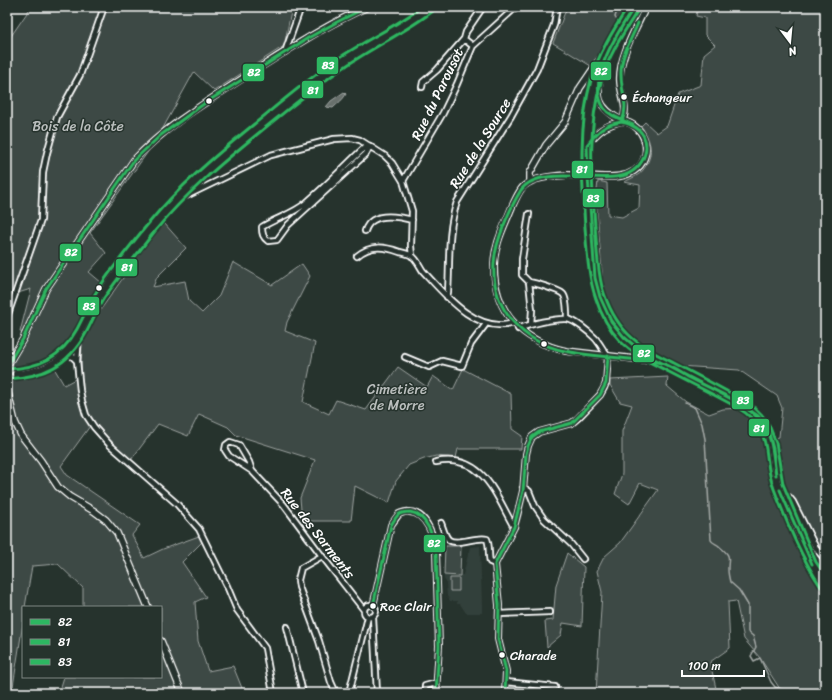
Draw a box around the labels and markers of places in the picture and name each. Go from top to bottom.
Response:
place label: Échangeur [632,86,692,109]
marker: Échangeur [619,92,629,102]
unlabelled marker [204,96,214,106]
unlabelled marker [94,283,104,293]
unlabelled marker [539,339,549,349]
place label: Roc Clair [380,595,432,618]
marker: Roc Clair [368,601,378,611]
place label: Charade [510,644,556,667]
marker: Charade [497,650,507,660]

